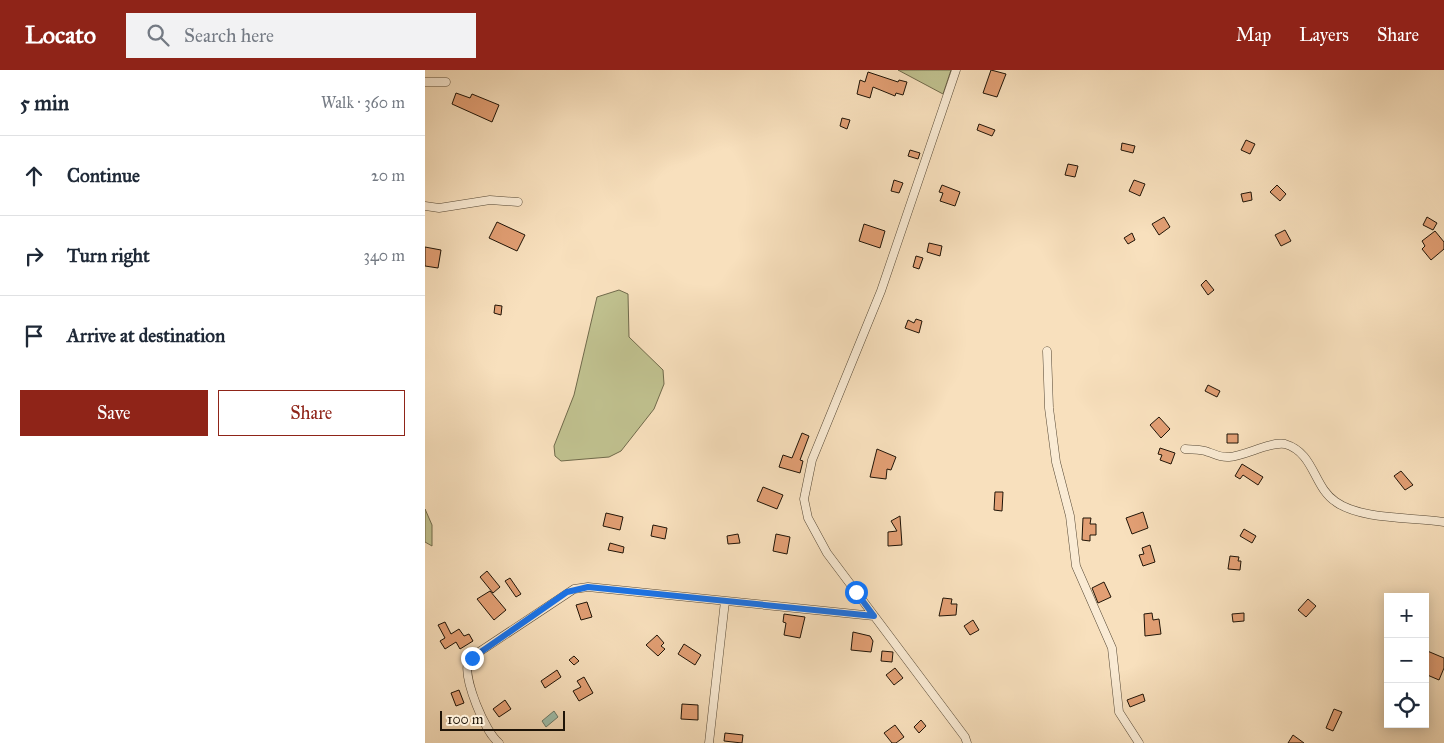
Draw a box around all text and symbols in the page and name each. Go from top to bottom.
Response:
search box [126,13,476,58]
text: Locato [25,20,96,50]
icon: search [144,21,172,49]
text: Search here [184,24,274,47]
text: Map [1236,24,1271,46]
text: Layers [1299,24,1349,46]
text: Share [1377,24,1419,46]
text: 5 min [20,90,69,116]
text: Walk · 360 m [321,93,405,112]
icon: ahead [20,162,48,190]
text: Continue [67,164,140,187]
text: 20 m [371,166,405,185]
icon: right [20,242,48,270]
text: Turn right [67,244,150,267]
text: 340 m [363,246,405,265]
icon: arrive [20,322,48,350]
text: Arrive at destination [67,324,225,347]
button: Save [20,390,208,436]
button: Share [218,390,405,436]
route start [845,581,868,604]
map controls [1384,593,1429,728]
button: + [1384,593,1429,638]
button: − [1384,638,1429,683]
route end [461,647,484,670]
button: locate [1384,683,1429,728]
scale bar [440,708,565,731]
text: 100 m [447,711,484,728]

